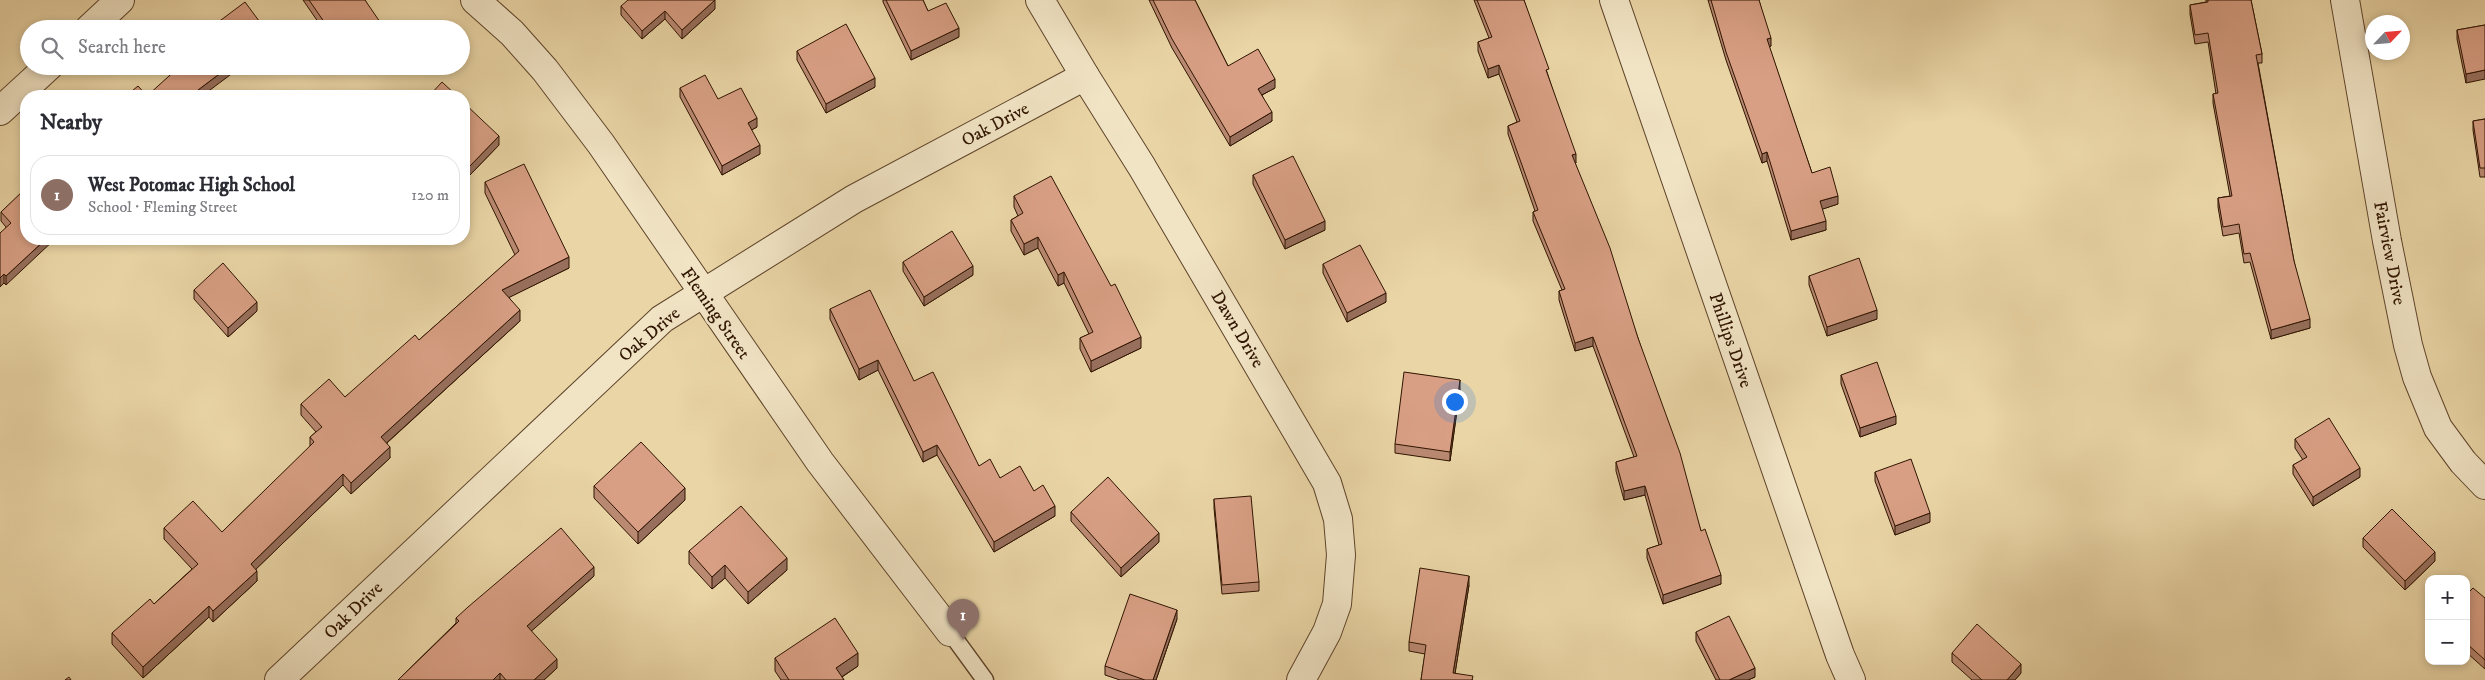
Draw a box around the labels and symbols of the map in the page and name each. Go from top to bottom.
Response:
north arrow [2365,15,2410,60]
street label: Oak Drive [958,98,1033,152]
street label: Fairview Drive [2368,199,2410,307]
street label: Fleming Street [676,264,755,364]
street label: Dawn Drive [1206,287,1269,372]
street label: Phillips Drive [1704,290,1757,391]
street label: Oak Drive [615,303,685,367]
your location [1442,389,1468,415]
street label: Oak Drive [320,577,388,644]
pin: 1 [947,599,979,640]

